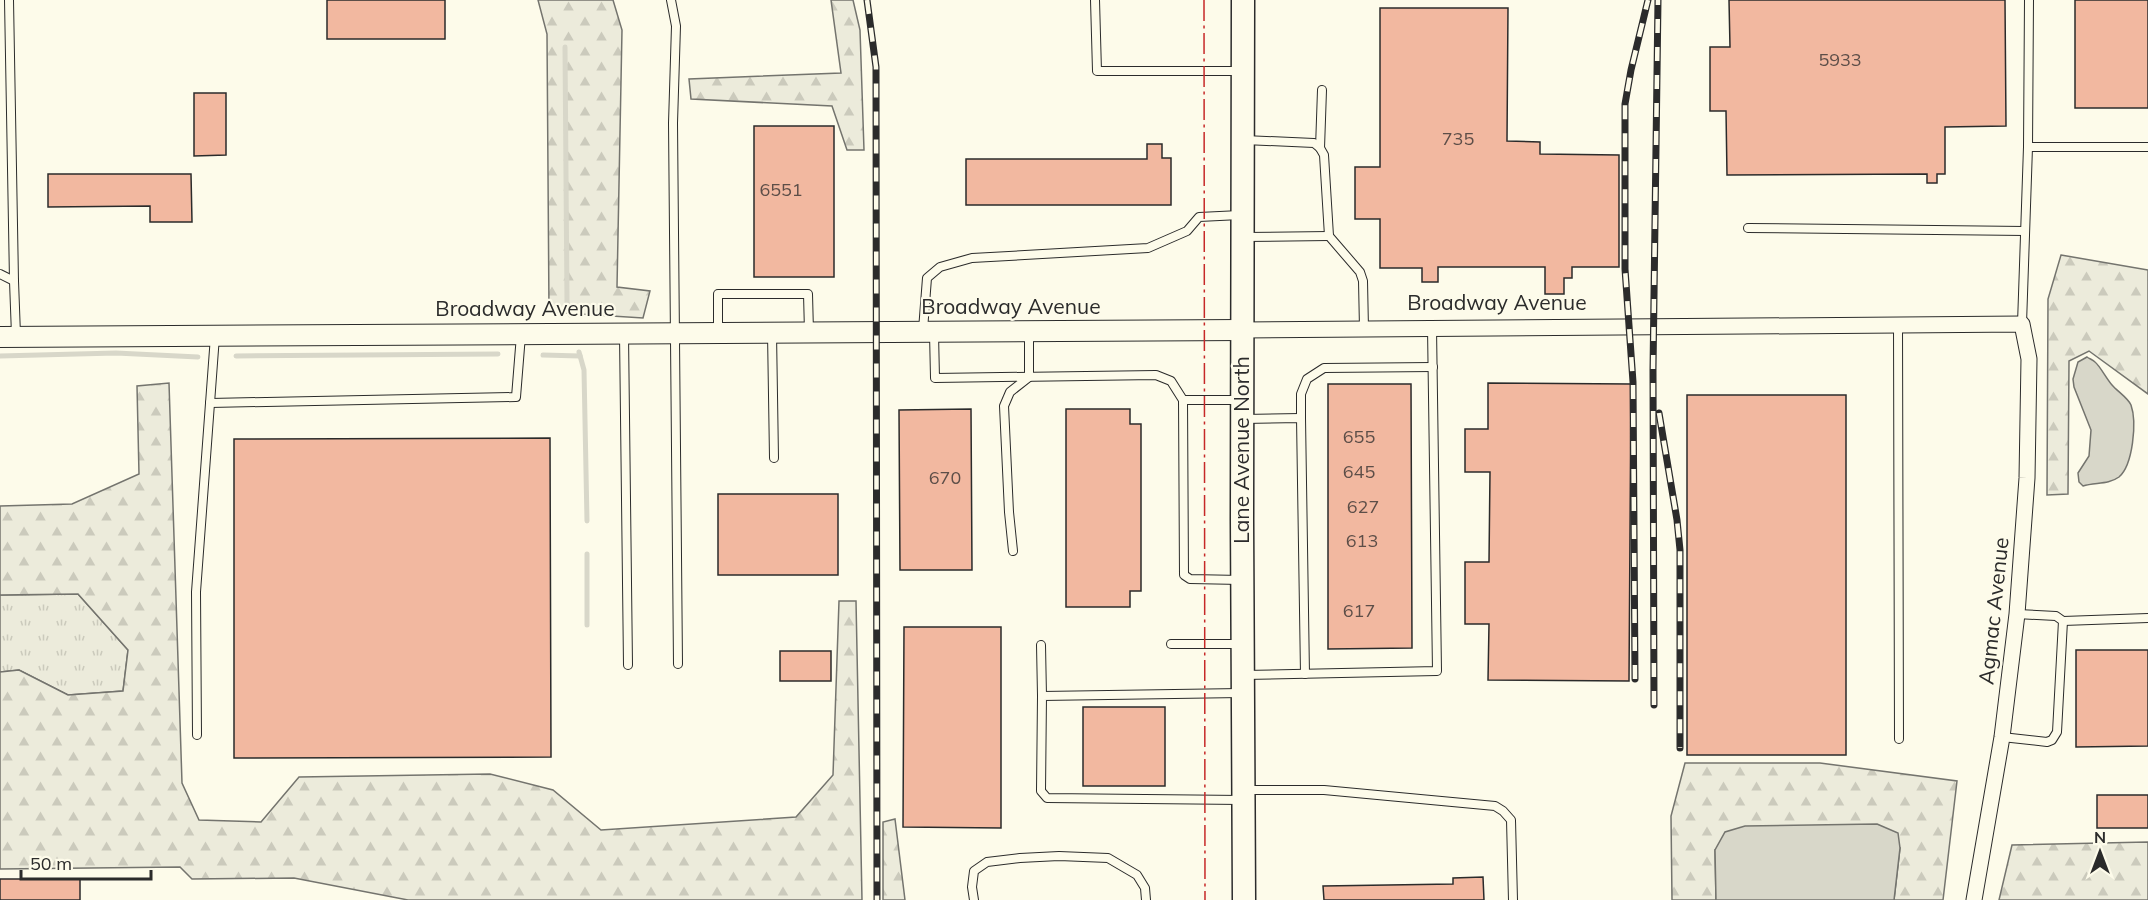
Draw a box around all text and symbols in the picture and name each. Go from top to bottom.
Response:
house number: 5933 [1818,48,1862,71]
house number: 735 [1442,127,1474,150]
house number: 6551 [759,178,803,201]
street label: Broadway Avenue [1407,289,1587,315]
street label: Broadway Avenue [921,293,1101,319]
street label: Broadway Avenue [435,295,615,321]
street label: Lane Avenue North [1228,356,1254,544]
house number: 655 [1343,425,1375,448]
house number: 645 [1343,460,1375,483]
house number: 670 [929,466,961,489]
house number: 627 [1347,495,1379,518]
house number: 613 [1346,529,1378,552]
street label: Agmac Avenue [1972,536,2014,686]
house number: 617 [1343,599,1375,622]
north arrow [2070,822,2130,882]
text: N [2094,827,2106,847]
scale bar [21,843,152,881]
text: 50 m [30,852,72,875]

